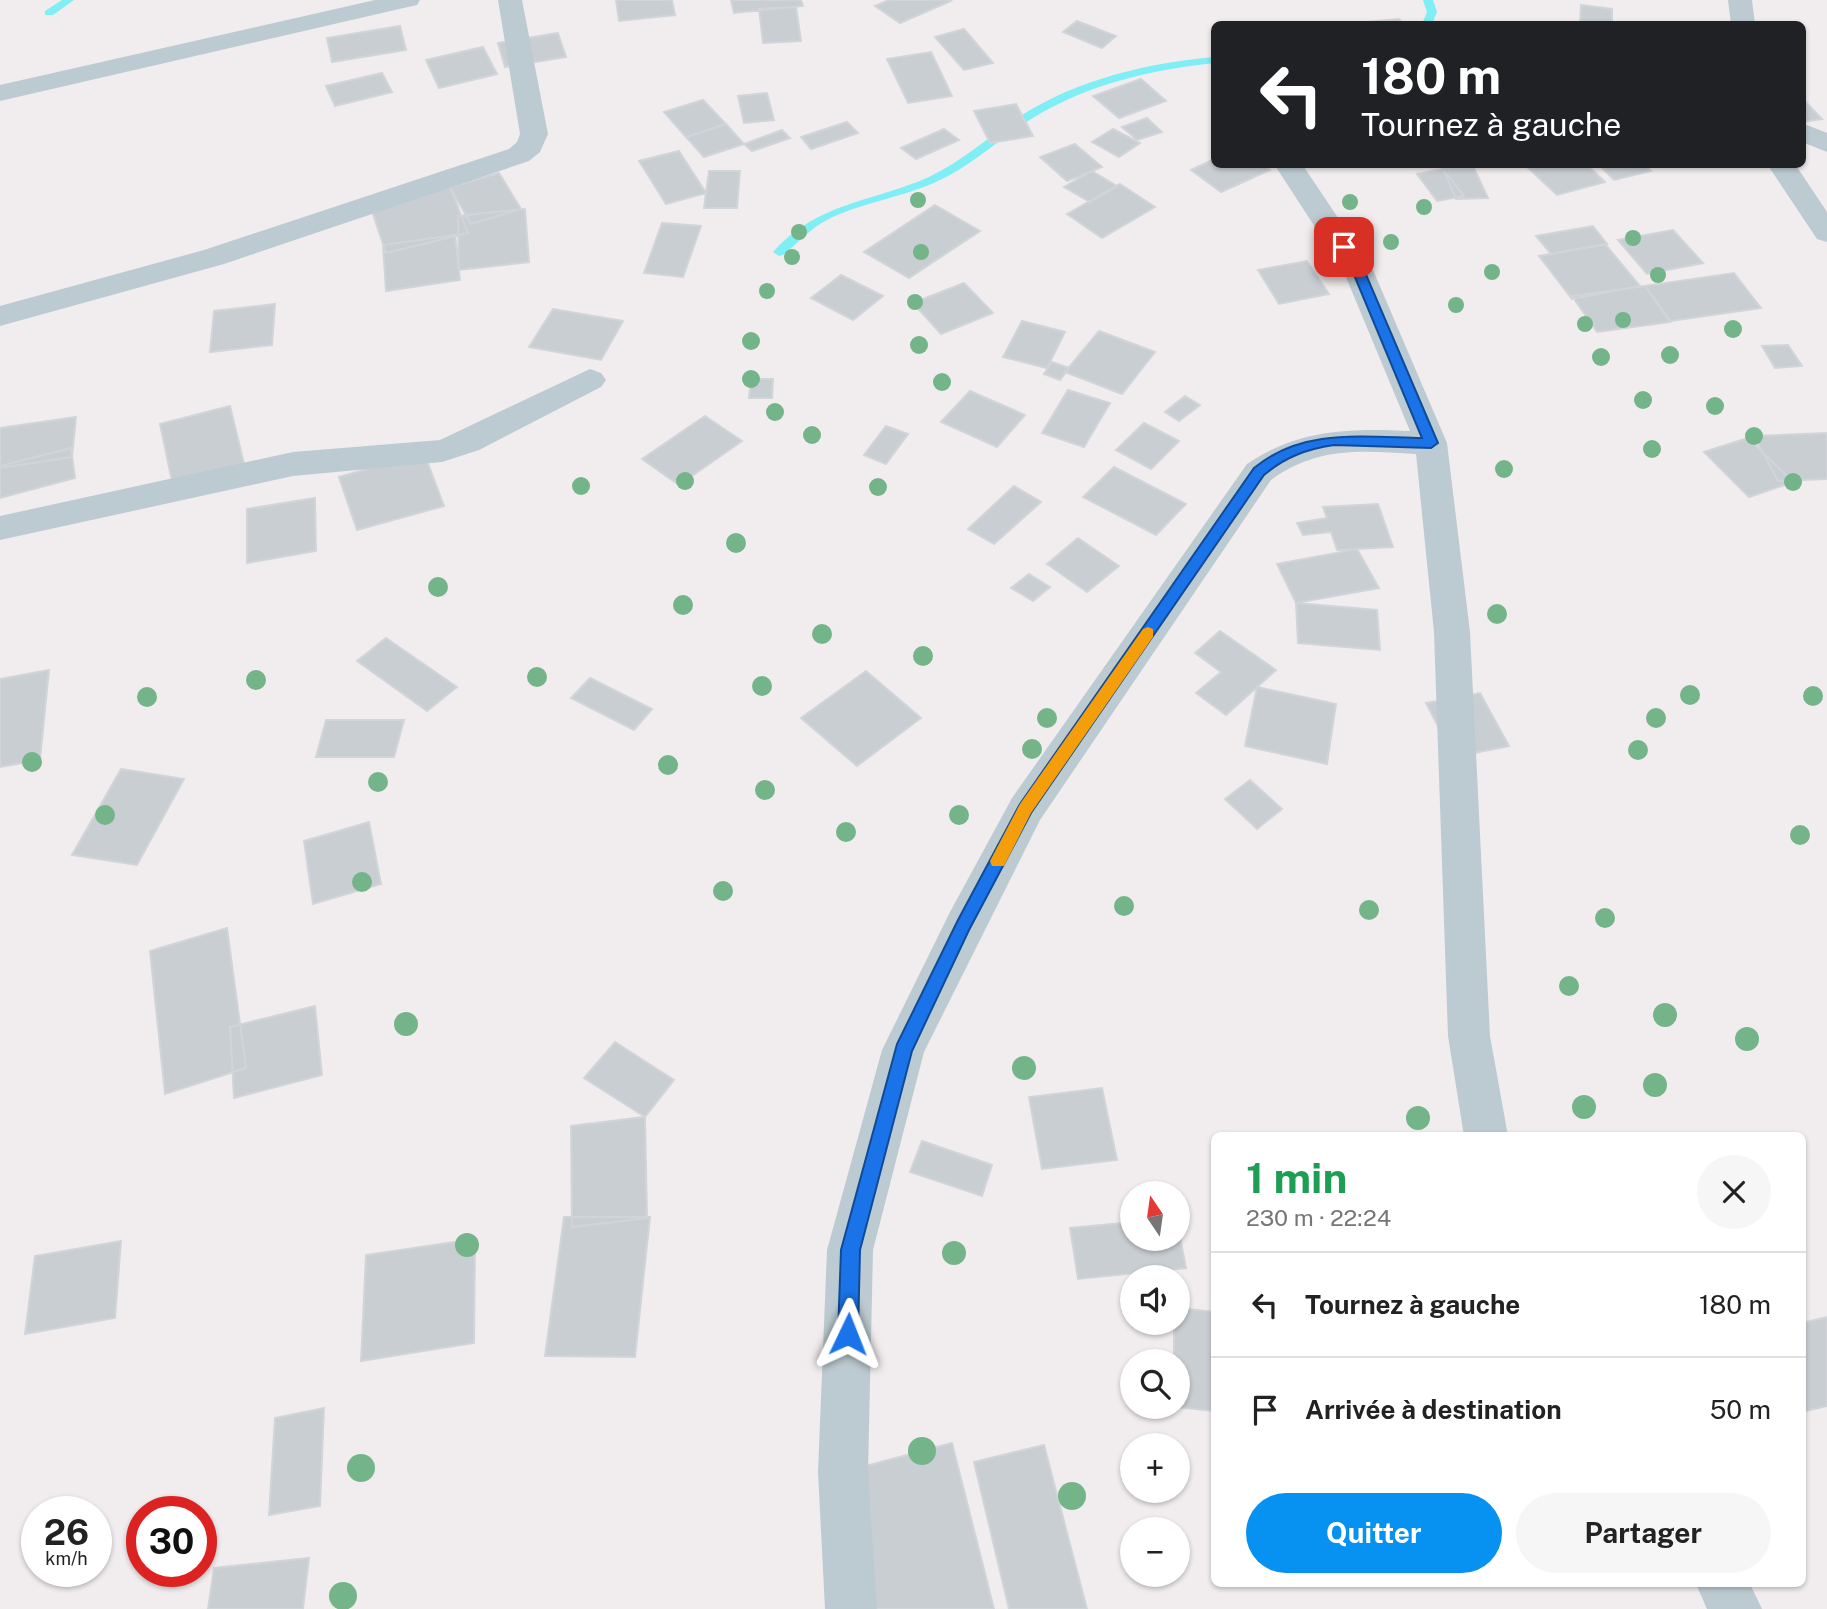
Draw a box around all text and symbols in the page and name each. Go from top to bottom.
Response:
text: 180 m [1361,47,1501,105]
icon: left [1246,49,1337,140]
text: Tournez à gauche [1361,106,1621,143]
pin [1314,217,1374,277]
icon: arrive [1325,228,1363,266]
text: 1 min [1246,1153,1347,1202]
button: close [1697,1155,1771,1229]
north arrow [1120,1181,1190,1251]
map controls [1120,1181,1190,1587]
text: 230 m · 22:24 [1246,1204,1391,1231]
button: sound [1120,1265,1190,1335]
icon: left [1246,1286,1284,1324]
text: Tournez à gauche [1305,1289,1520,1320]
text: 180 m [1699,1289,1771,1320]
position arrow [811,1297,885,1371]
button: search [1120,1349,1190,1419]
icon: arrive [1246,1391,1284,1429]
text: Arrivée à destination [1305,1394,1562,1425]
text: 50 m [1710,1394,1771,1425]
button: + [1120,1433,1190,1503]
button: Quitter [1246,1493,1502,1573]
button: Partager [1516,1493,1771,1573]
speed limit sign: 30 [126,1496,217,1587]
text: 26 [44,1512,89,1553]
button: − [1120,1517,1190,1587]
text: km/h [45,1548,88,1569]

